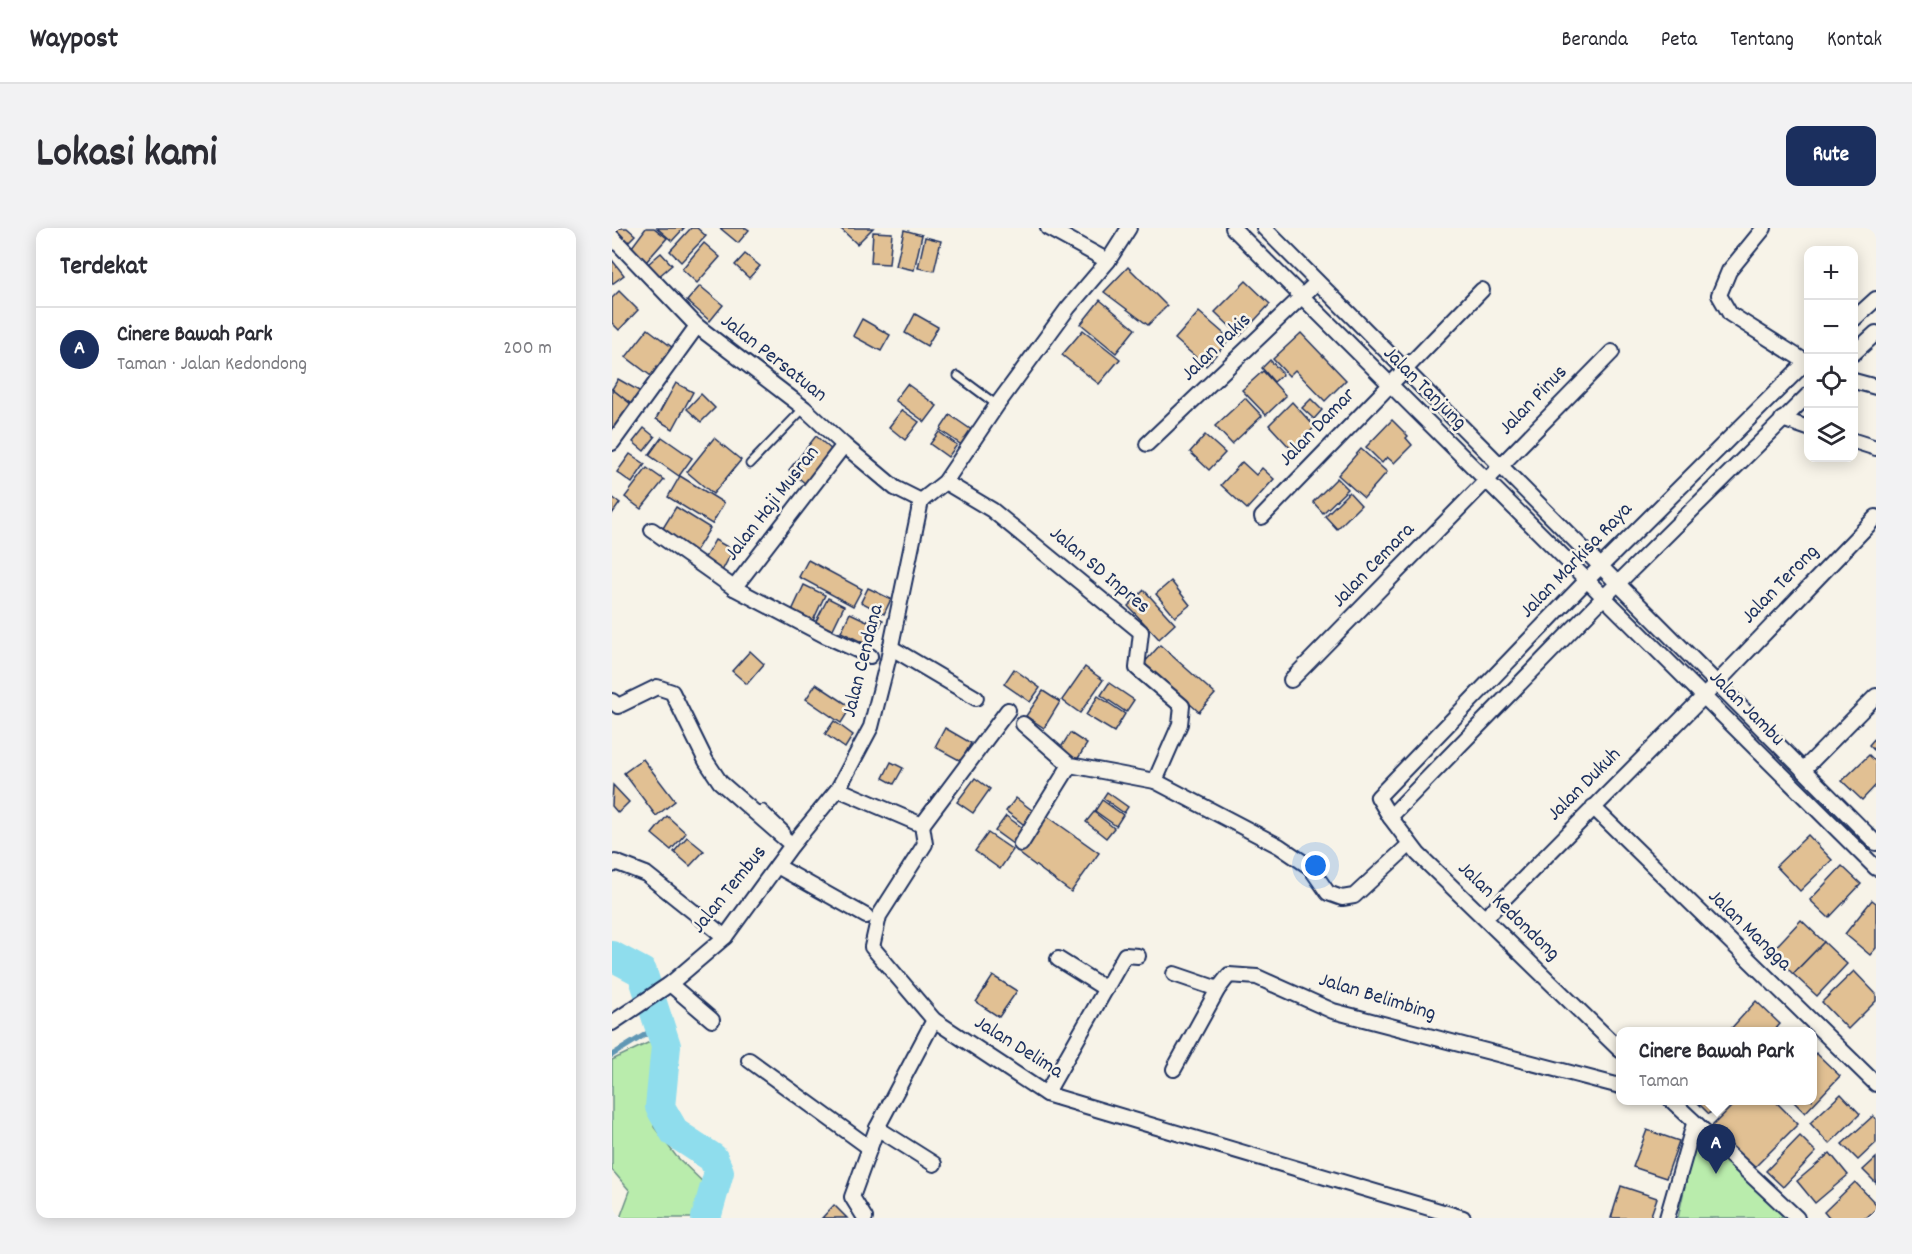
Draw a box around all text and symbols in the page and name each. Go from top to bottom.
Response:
text: Waypost [30,21,118,61]
text: Beranda [1562,26,1628,56]
text: Peta [1661,26,1697,56]
text: Tentang [1730,26,1794,56]
text: Kontak [1827,26,1882,56]
text: Lokasi kami [36,126,217,186]
button: Rute [1786,126,1876,186]
map controls [1804,246,1858,462]
button: + [1804,246,1858,300]
text: Terdekat [60,249,148,286]
button: − [1804,300,1858,354]
street label: Jalan Pakis [1175,307,1259,389]
street label: Jalan Persatuan [713,308,833,410]
text: Cinere Bawah Park [117,320,272,351]
text: A [74,335,85,363]
text: 200 m [503,335,552,363]
street label: Jalan Tanjung [1375,340,1473,438]
text: Taman · Jalan Kedondong [117,351,307,379]
button: locate [1804,354,1858,408]
street label: Jalan Pinus [1493,359,1575,443]
street label: Jalan Damar [1273,382,1364,474]
button: layers [1804,408,1858,462]
street label: Jalan Haji Musran [718,440,828,568]
street label: Jalan Markisa Raya [1514,495,1641,626]
street label: Jalan Cemara [1326,516,1423,615]
street label: Jalan SD Inpres [1042,520,1156,622]
street label: Jalan Terong [1735,538,1827,632]
street label: Jalan Cendana [835,600,893,721]
street label: Jalan Jambu [1701,664,1791,754]
street label: Jalan Dukuh [1541,741,1629,829]
street label: Jalan Tembus [685,839,775,941]
your location [1301,851,1330,880]
street label: Jalan Kedondong [1450,855,1566,969]
street label: Jalan Mangga [1700,883,1799,980]
street label: Jalan Belimbing [1315,966,1439,1030]
street label: Jalan Delima [968,1009,1069,1088]
popup [1616,1027,1817,1105]
text: Cinere Bawah Park [1639,1037,1794,1068]
text: Taman [1639,1068,1689,1096]
pin: A [1696,1124,1736,1174]

